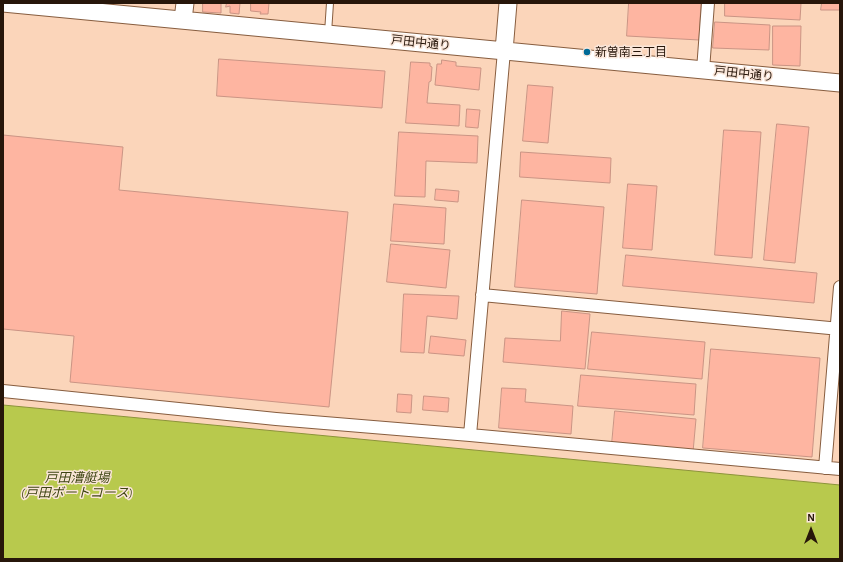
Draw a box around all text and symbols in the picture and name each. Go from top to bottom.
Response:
street label: 戸田中通り [390,33,452,53]
place label: 新曽南三丁目 [595,45,667,59]
marker: 新曽南三丁目 [582,47,592,57]
street label: 戸田中通り [713,64,775,84]
water label: 戸田漕艇場 (戸田ボートコース) [21,470,133,501]
north arrow [791,510,831,550]
text: N [807,512,815,523]

